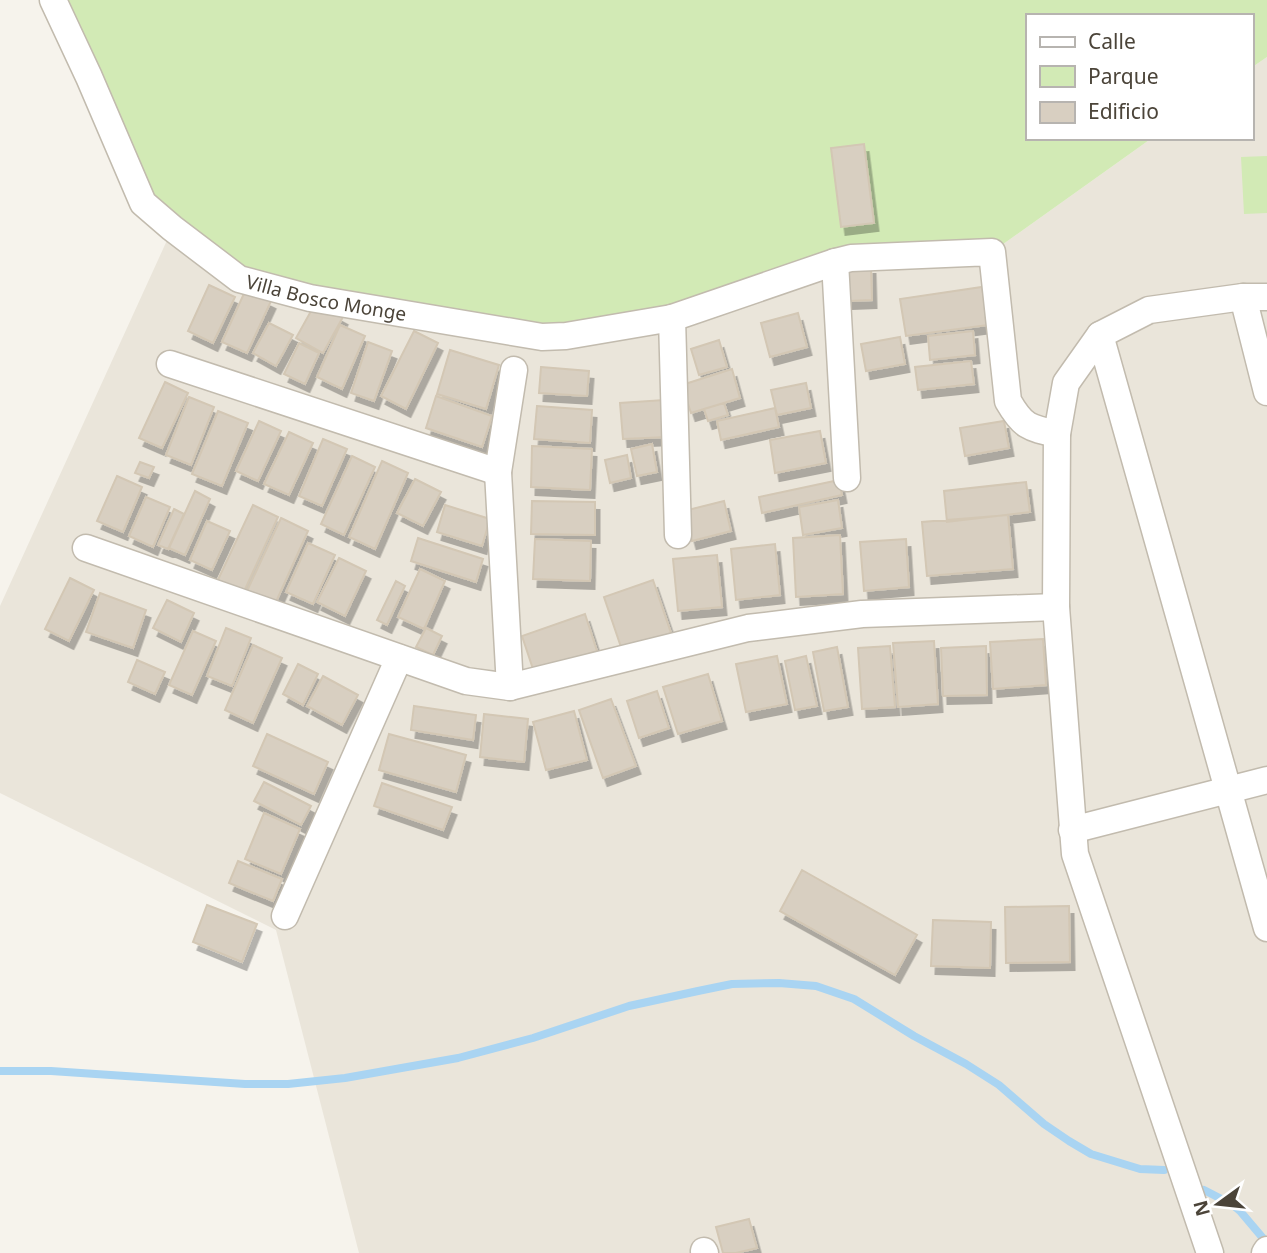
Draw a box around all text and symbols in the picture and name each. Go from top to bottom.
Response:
legend [1026,14,1253,140]
text: Calle [1088,27,1136,55]
text: Parque [1088,62,1158,90]
text: Edificio [1088,97,1159,125]
street label: Villa Bosco Monge [243,268,408,327]
north arrow [1183,1169,1253,1239]
text: N [1187,1198,1216,1219]

